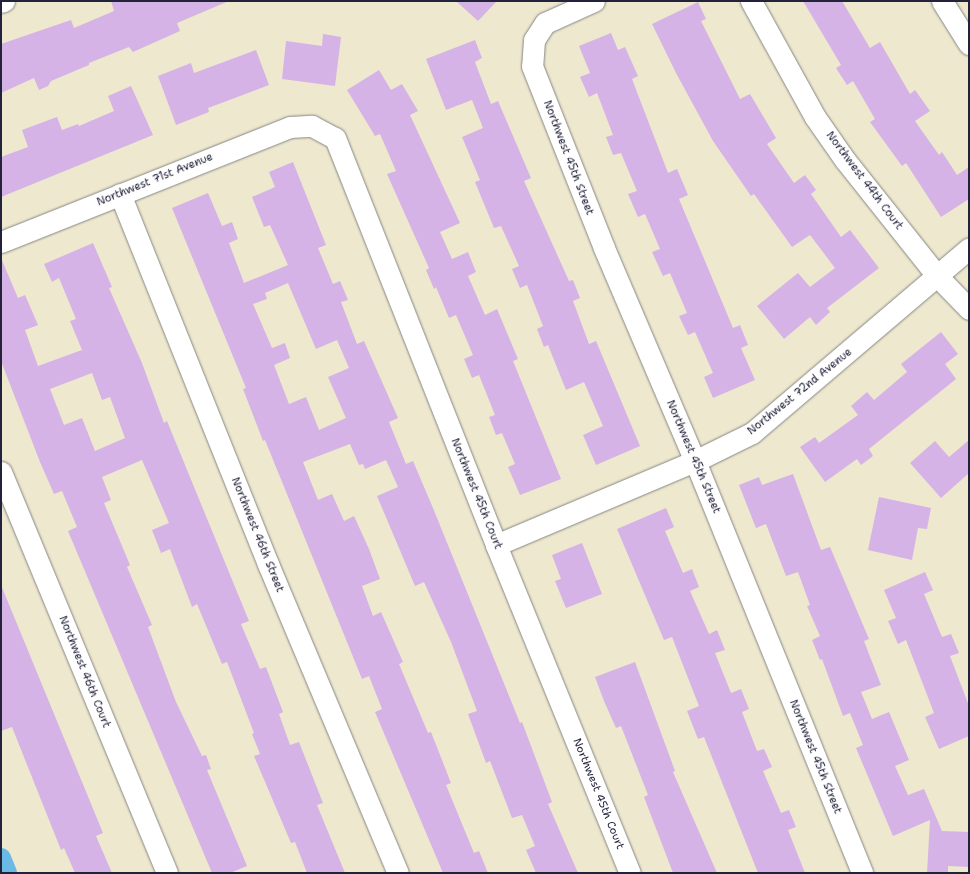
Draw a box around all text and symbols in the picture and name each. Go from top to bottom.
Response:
street label: Northwest 45th Street [540,99,596,217]
street label: Northwest 44th Court [823,129,905,233]
street label: Northwest 71st Avenue [95,151,215,209]
street label: Northwest 72nd Avenue [745,346,855,438]
street label: Northwest 45th Street [663,398,723,516]
street label: Northwest 45th Court [448,437,504,551]
street label: Northwest 46th Street [228,476,286,594]
street label: Northwest 46th Court [55,614,113,730]
street label: Northwest 45th Street [786,698,844,816]
street label: Northwest 45th Court [570,737,626,851]

